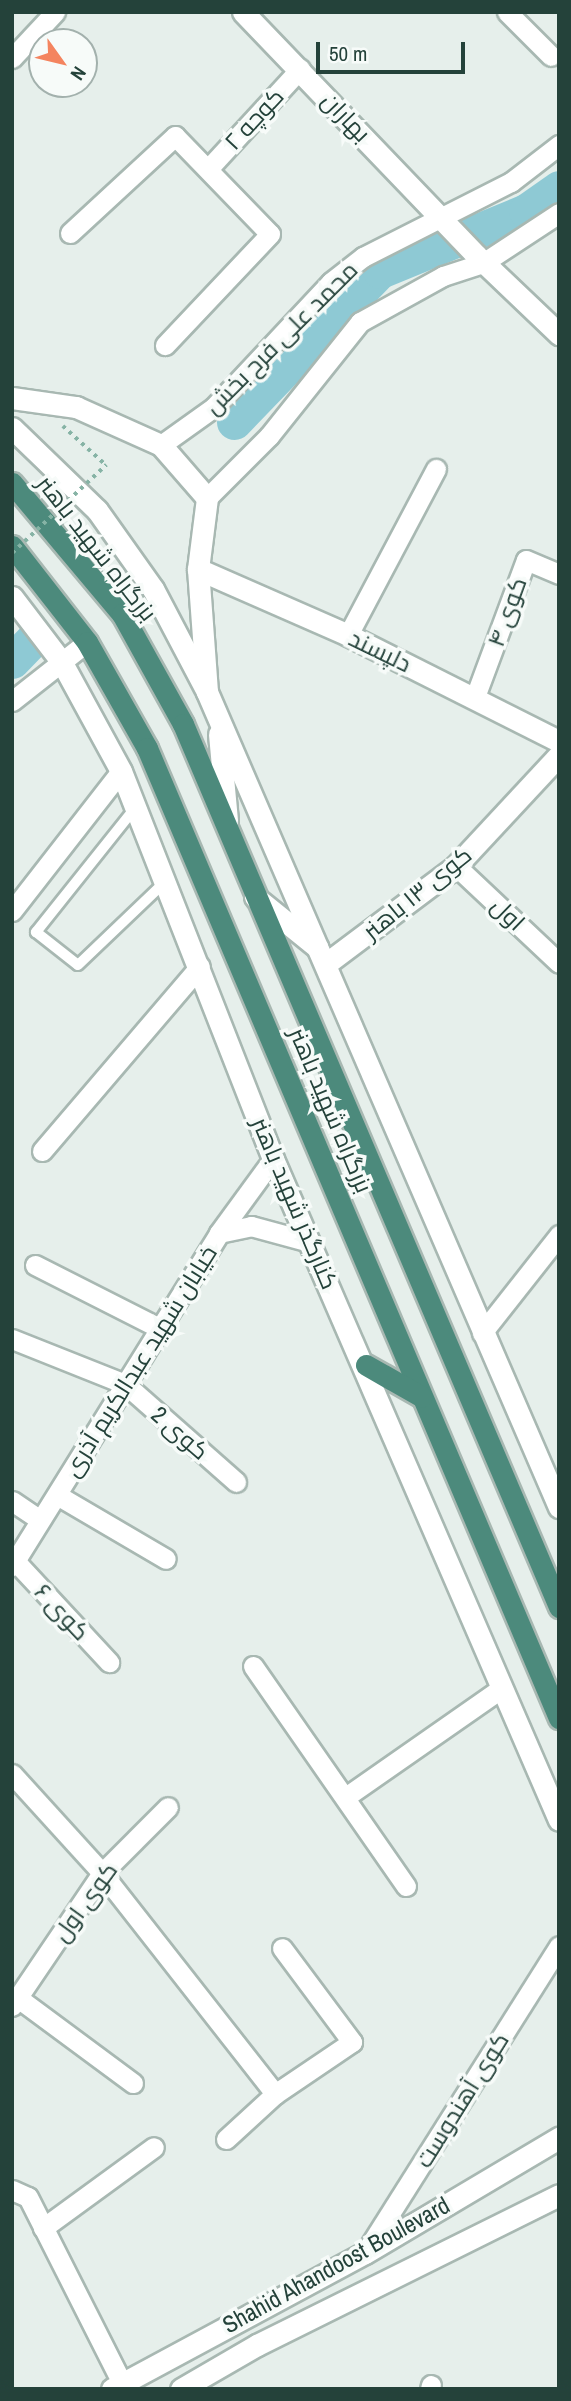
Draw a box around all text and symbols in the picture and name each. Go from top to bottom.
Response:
north arrow [28,28,98,98]
scale bar [319,28,468,72]
text: 50 m [329,39,367,68]
text: N [65,62,93,86]
street label: کوچه ۲ [218,82,290,156]
street label: بهاران [315,86,377,148]
street label: محمد علی فرح بخش [198,255,364,421]
street label: بزرگراه شهید باهنر [31,469,163,627]
street label: کوی ۴ [481,573,533,651]
street label: دلپسند [344,624,416,678]
street label: کوی ۱۳ باهنر [357,840,477,946]
street label: اول [485,891,531,937]
street label: بزرگراه شهید باهنر [283,1023,379,1197]
street label: کنارگذر شهید باهنر [246,1113,344,1293]
street label: خیابان شهید عبدالکریم آذری [57,1240,223,1482]
street label: کوی 2 [145,1400,215,1466]
street label: کوی ۶ [29,1578,95,1646]
street label: کوی اول [46,1857,124,1947]
street label: کوی آهندوست [409,2027,515,2173]
street label: Shahid Ahandoost Boulevard [217,2190,455,2340]

